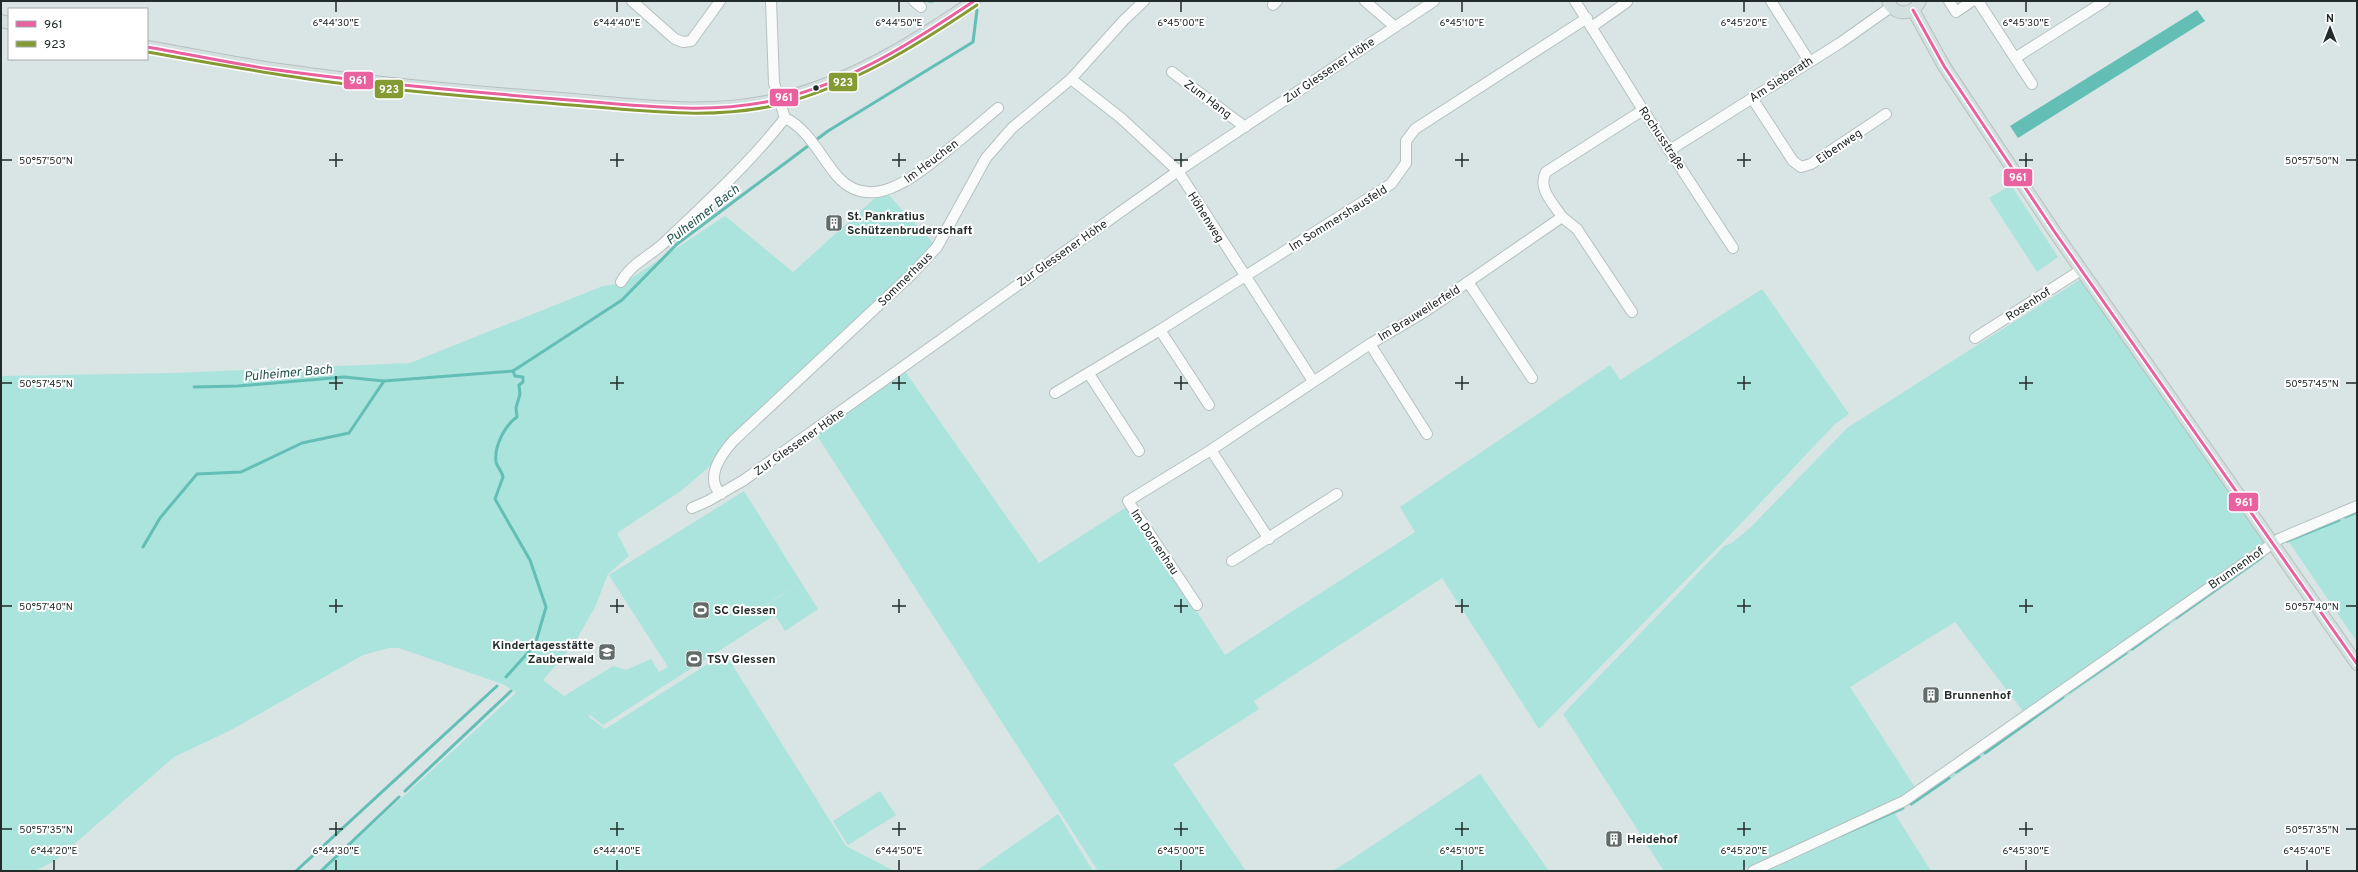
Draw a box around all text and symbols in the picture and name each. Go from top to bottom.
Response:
legend [8,8,148,60]
north arrow [2310,8,2350,48]
text: N [2326,12,2334,26]
text: 961 [44,17,63,33]
text: 6°44'30"E [313,17,359,30]
text: 6°44'40"E [593,17,641,30]
text: 6°44'50"E [875,17,923,30]
text: 6°45'00"E [1157,17,1205,30]
text: 6°45'10"E [1440,17,1484,30]
text: 6°45'20"E [1720,17,1768,30]
text: 6°45'30"E [2003,17,2049,30]
street label: Zur Glessener Höhe [1281,34,1378,107]
text: 923 [44,37,66,53]
street label: Am Sieberath [1747,53,1816,106]
line badge: 961 [343,71,374,90]
line badge: 923 [828,72,858,92]
text: 961 [349,74,367,88]
text: 923 [833,76,853,90]
street label: Zum Hang [1180,77,1234,123]
line badge: 923 [374,79,404,99]
text: 923 [379,83,399,97]
unlabelled marker [811,83,821,93]
line badge: 961 [769,88,799,107]
text: 961 [775,91,793,105]
street label: Rochusstraße [1634,104,1688,173]
street label: Eibenweg [1813,126,1866,168]
street label: Im Heuchen [901,136,962,188]
text: 50°57'50"N [19,155,73,168]
text: 50°57'50"N [2285,155,2339,168]
line badge: 961 [2003,168,2033,187]
text: 961 [2009,171,2027,185]
water label: Pulheimer Bach [663,182,743,249]
street label: Im Sommershausfeld [1286,182,1391,256]
street label: Höhenweg [1183,189,1227,246]
place label: St. Pankratius Schützenbruderschaft [847,209,973,239]
building icon: St. Pankratius Schützenbruderschaft [824,213,844,233]
street label: Zur Glessener Höhe [1014,217,1111,291]
street label: Sommerhaus [875,249,936,310]
street label: Im Brauweilerfeld [1375,282,1464,346]
street label: Rosenhof [2003,284,2054,325]
water label: Pulheimer Bach [243,362,333,386]
text: 50°57'45"N [19,378,73,391]
text: 50°57'45"N [2285,378,2339,391]
street label: Zur Glessener Höhe [751,406,848,480]
line badge: 961 [2228,492,2259,512]
text: 961 [2235,496,2253,510]
street label: Im Dornenhau [1126,507,1182,578]
street label: Brunnenhof [2206,544,2267,594]
sports icon: SC Glessen [691,600,711,620]
text: 50°57'40"N [19,601,73,614]
text: 50°57'40"N [2285,601,2339,614]
place label: SC Glessen [714,603,776,619]
place label: Kindertagesstätte Zauberwald [492,638,594,668]
school or university icon: Kindertagesstätte Zauberwald [597,642,617,662]
sports icon: TSV Glessen [684,649,704,669]
place label: TSV Glessen [707,652,776,668]
building icon: Brunnenhof [1921,685,1941,705]
place label: Brunnenhof [1944,688,2011,704]
text: 50°57'35"N [19,824,73,837]
text: 50°57'35"N [2285,824,2339,837]
building icon: Heidehof [1604,829,1624,849]
place label: Heidehof [1627,832,1678,848]
text: 6°44'20"E [30,845,78,858]
text: 6°44'30"E [313,845,359,858]
text: 6°44'40"E [593,845,641,858]
text: 6°44'50"E [875,845,923,858]
text: 6°45'00"E [1157,845,1205,858]
text: 6°45'10"E [1440,845,1484,858]
text: 6°45'20"E [1720,845,1768,858]
text: 6°45'30"E [2003,845,2049,858]
text: 6°45'40"E [2283,845,2331,858]

